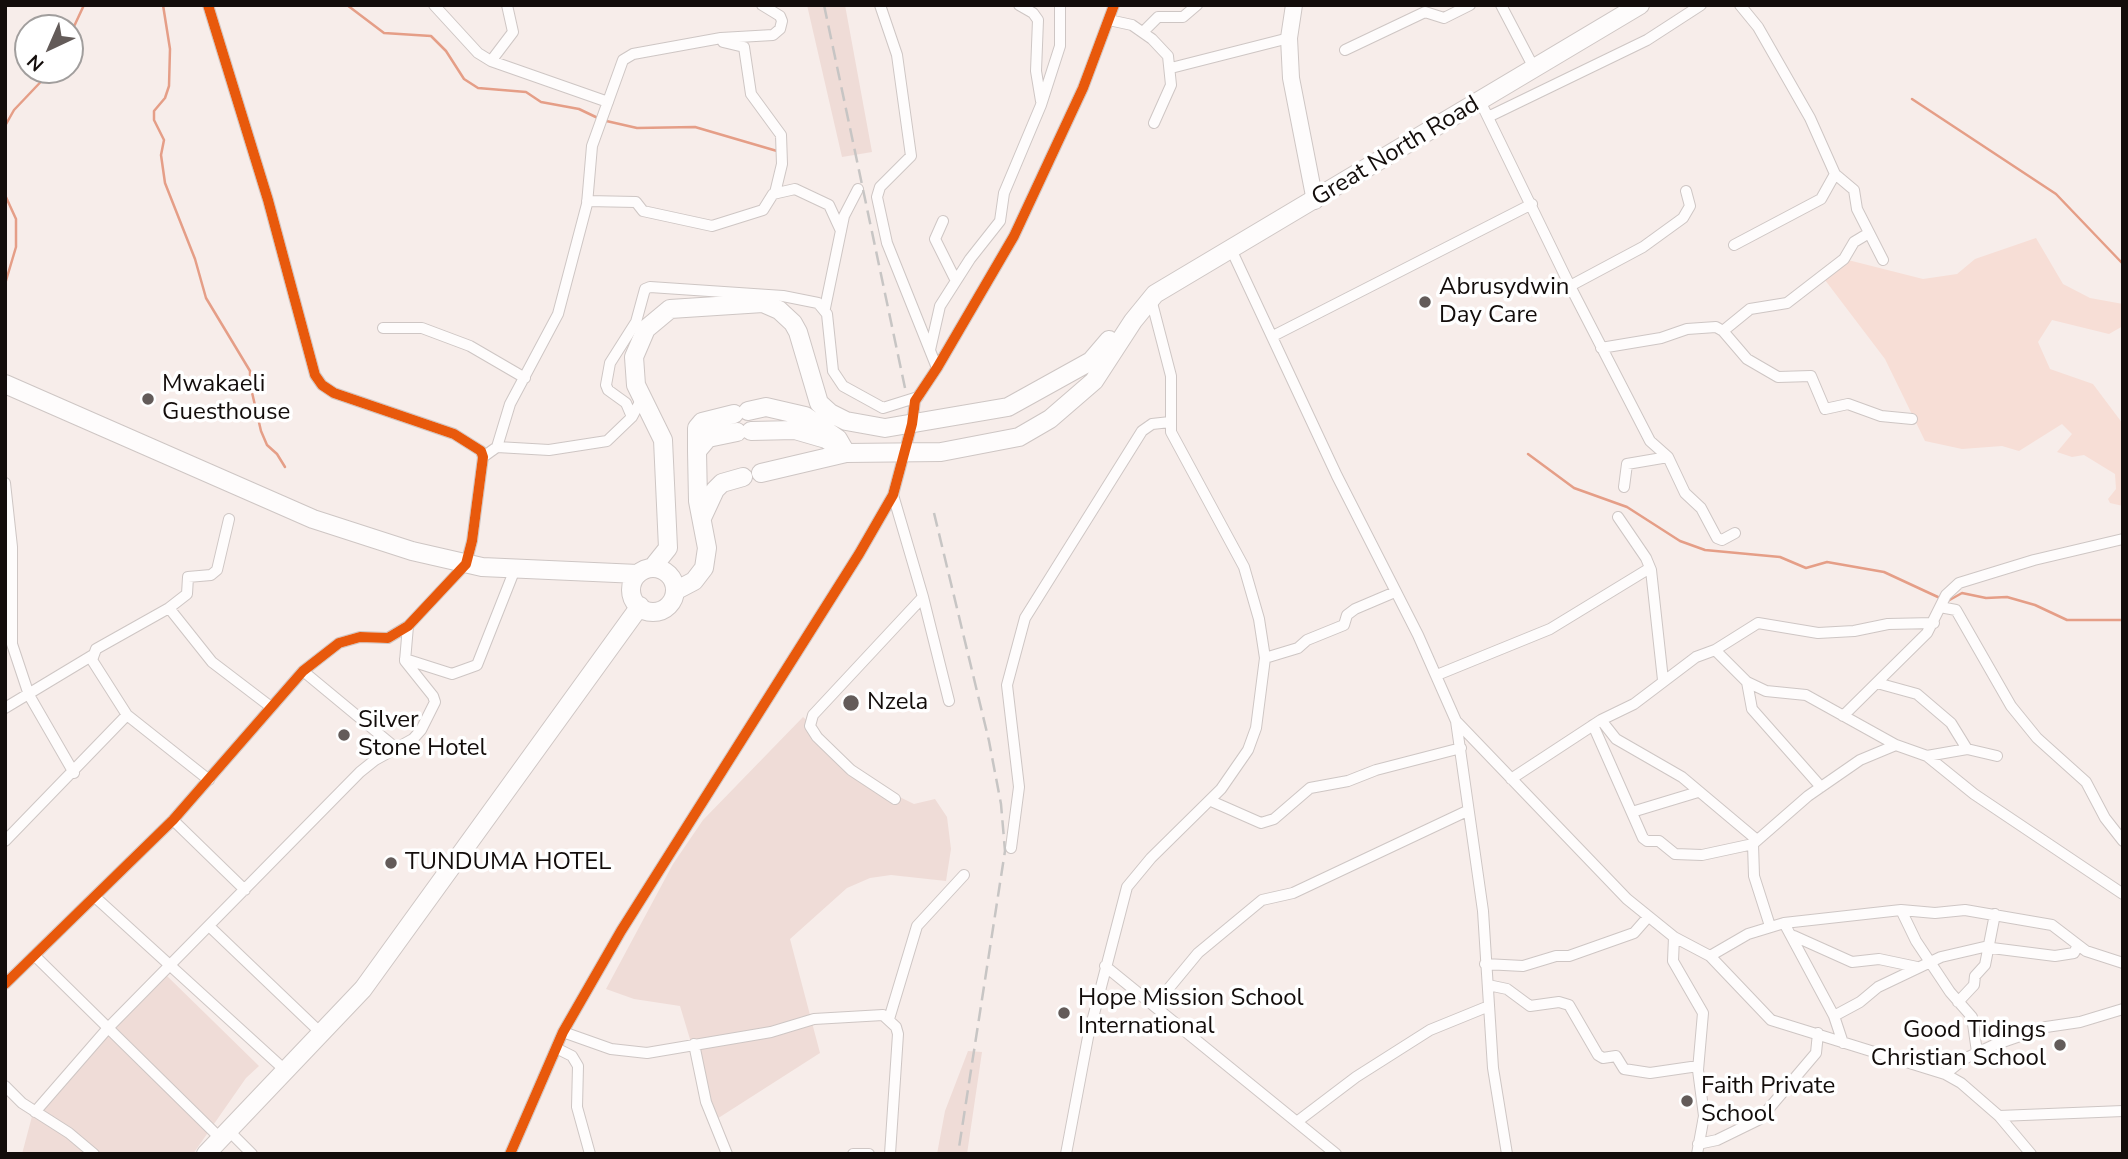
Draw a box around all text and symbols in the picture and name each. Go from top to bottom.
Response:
north arrow [14,14,84,84]
text: N [22,48,50,77]
street label: Great North Road [1307,91,1485,213]
place label: Abrusydwin Day Care [1439,274,1569,330]
marker: Abrusydwin Day Care [1417,294,1433,310]
place label: Mwakaeli Guesthouse [162,371,290,427]
marker: Mwakaeli Guesthouse [140,391,156,407]
place label: Nzela [867,689,928,717]
marker: Nzela [841,693,861,713]
place label: Silver Stone Hotel [358,707,487,763]
marker: Silver Stone Hotel [336,727,352,743]
place label: TUNDUMA HOTEL [405,849,611,877]
marker: TUNDUMA HOTEL [383,855,399,871]
place label: Hope Mission School International [1078,985,1304,1041]
marker: Hope Mission School International [1056,1005,1072,1021]
place label: Good Tidings Christian School [1871,1017,2046,1073]
marker: Good Tidings Christian School [2052,1037,2068,1053]
place label: Faith Private School [1701,1073,1835,1129]
marker: Faith Private School [1679,1093,1695,1109]

